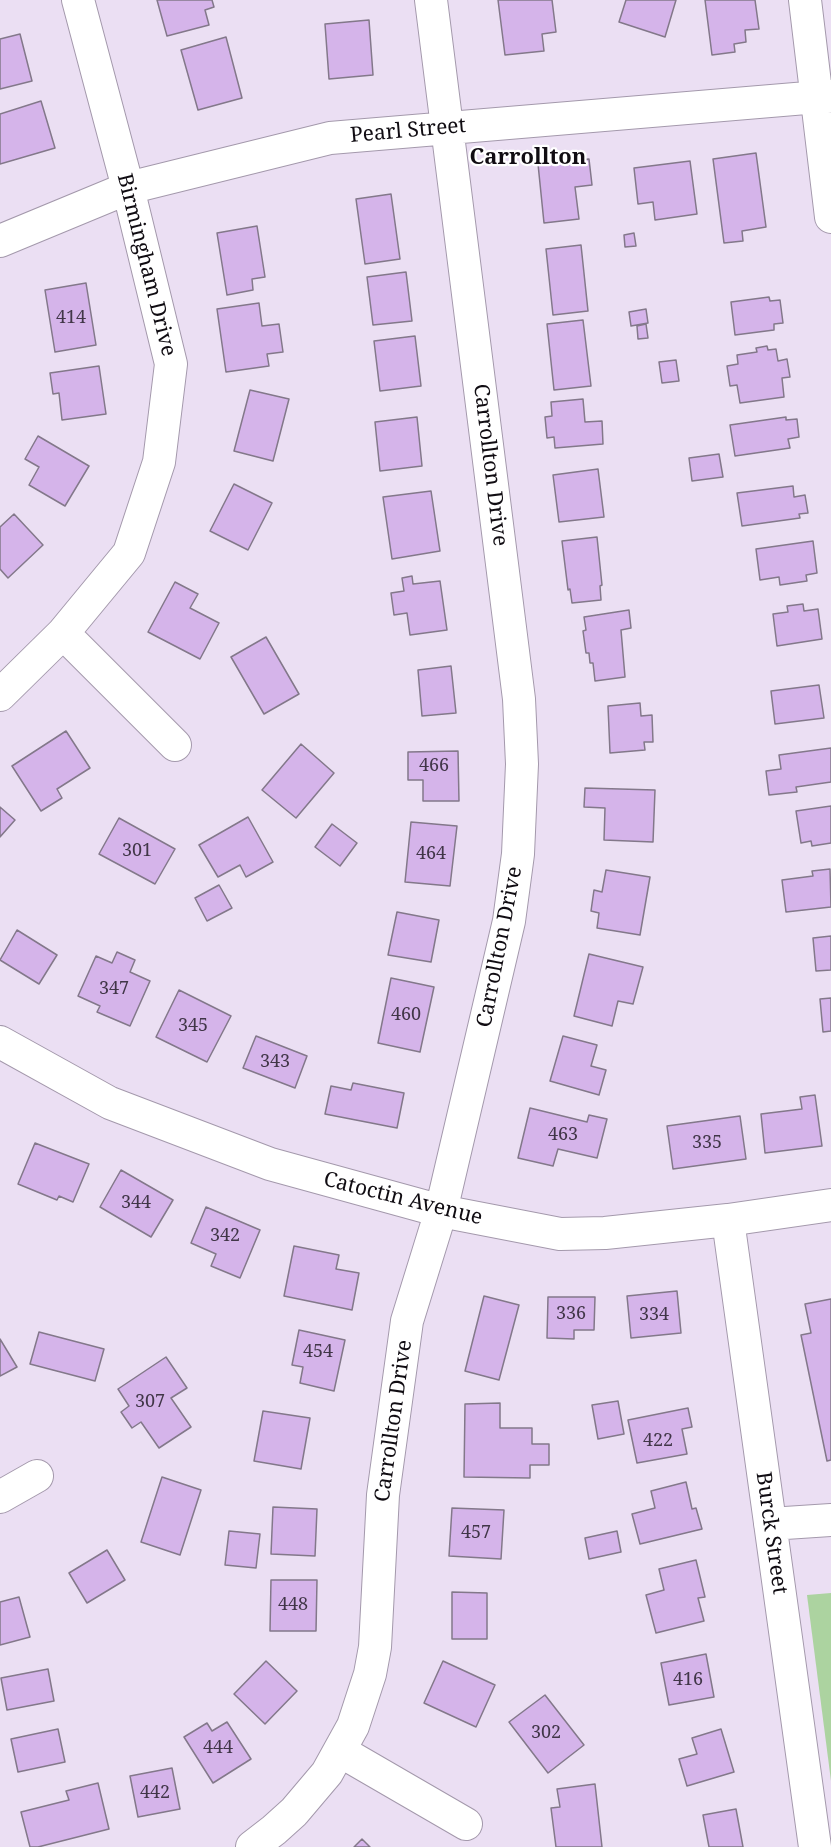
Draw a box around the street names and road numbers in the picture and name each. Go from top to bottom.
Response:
street label: Pearl Street [349,113,467,149]
street label: Birmingham Drive [111,171,181,359]
street label: Carrollton Drive [468,382,512,548]
street label: Carrollton Drive [472,864,528,1030]
street label: Catoctin Avenue [321,1167,485,1231]
street label: Carrollton Drive [370,1338,418,1504]
street label: Burck Street [750,1470,792,1596]

